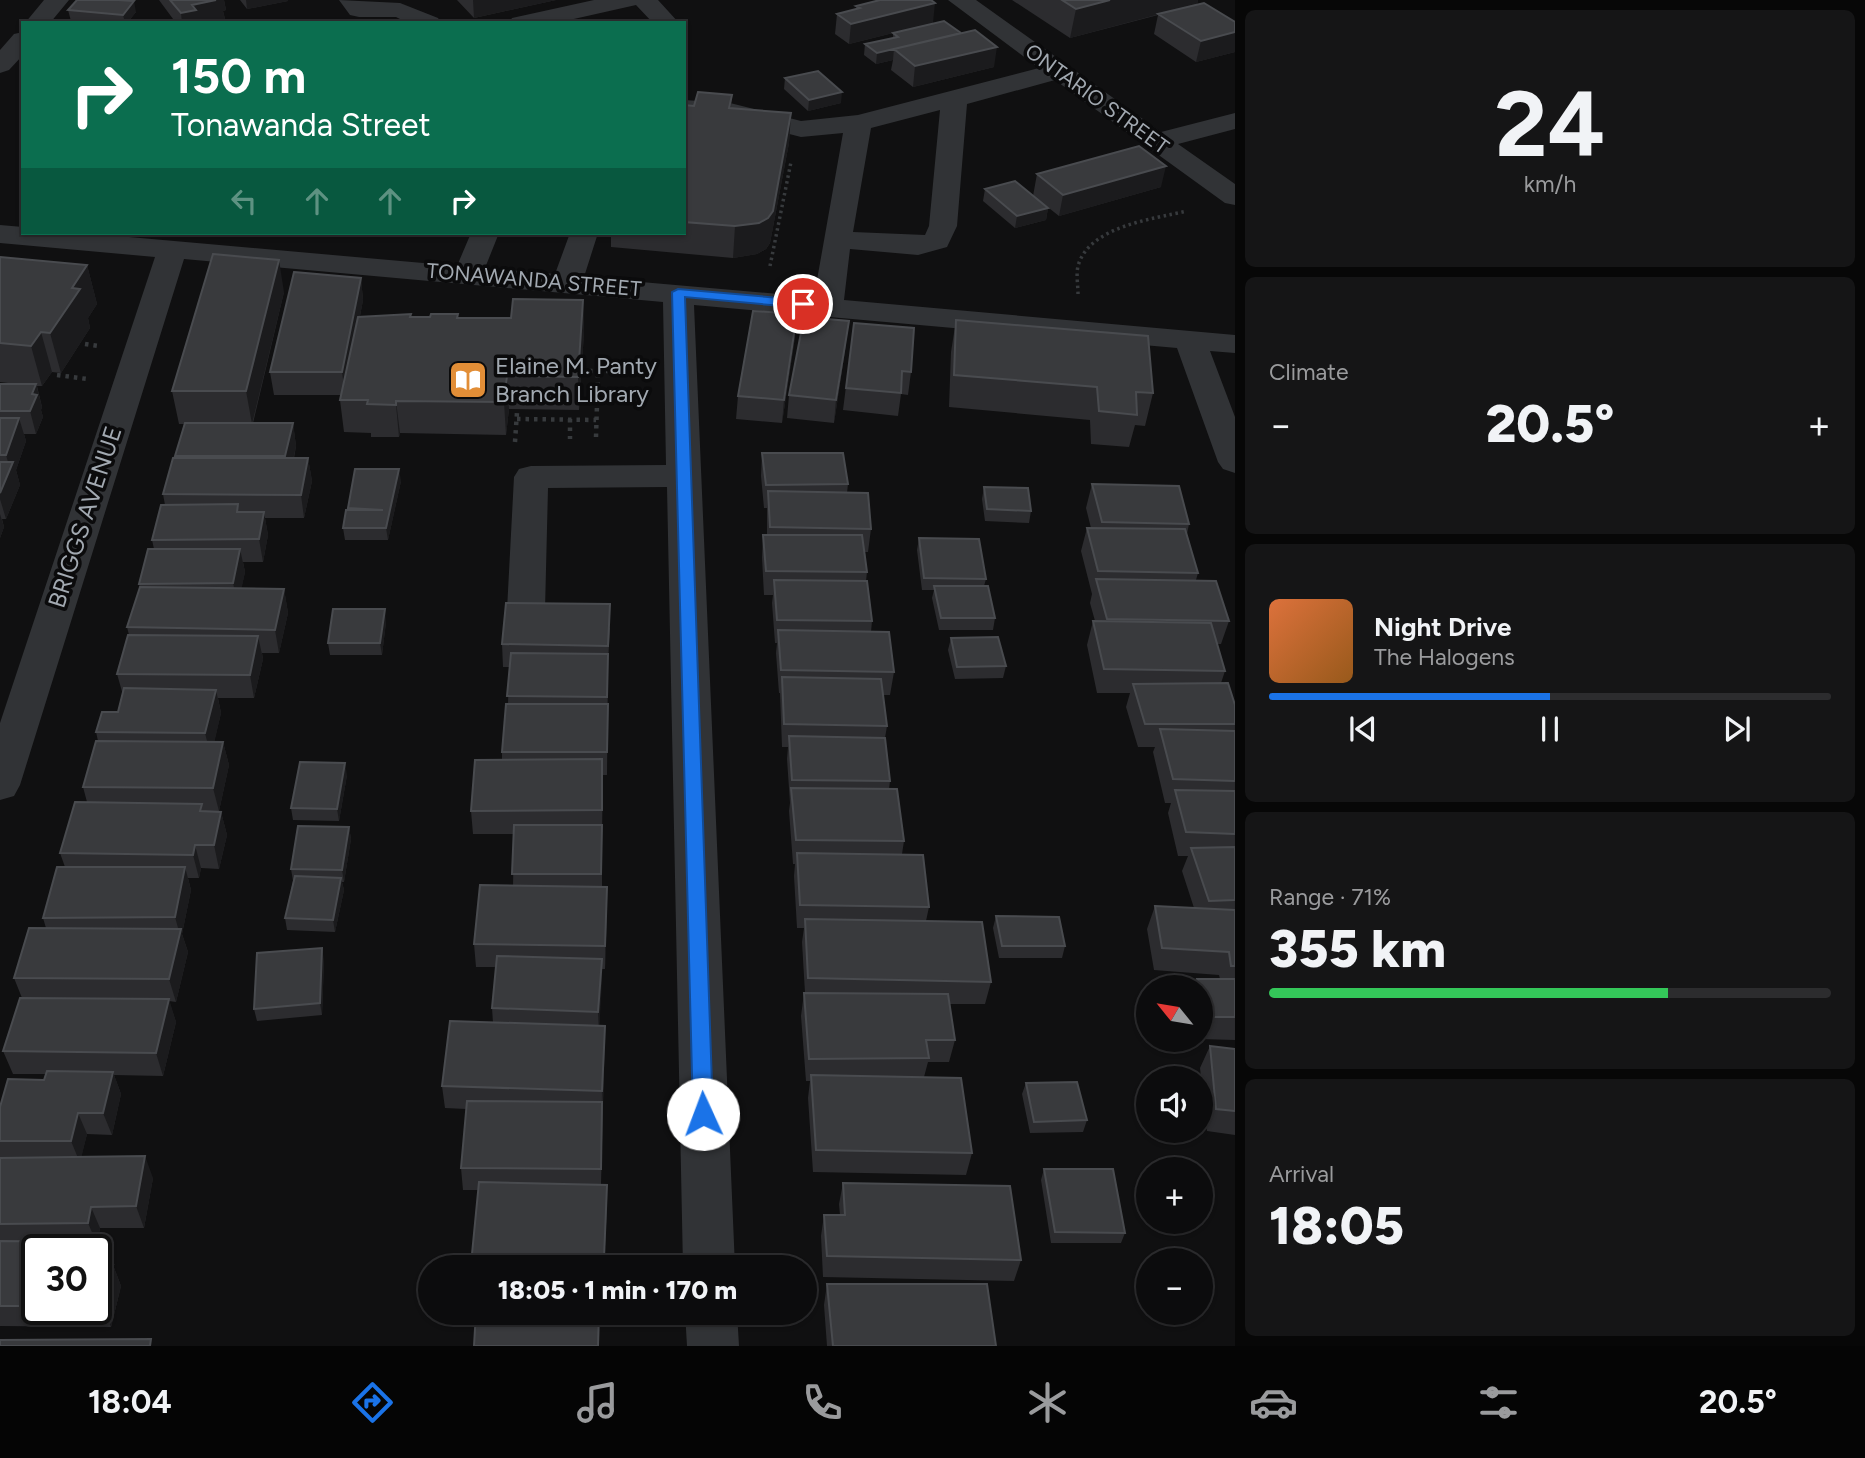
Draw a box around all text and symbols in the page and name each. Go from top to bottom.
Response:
street label: ONTARIO STREET [1021,38,1174,159]
text: 150 m [171,46,306,105]
icon: right [56,49,147,140]
text: 24 [1495,70,1605,179]
text: Tonawanda Street [171,106,431,144]
text: km/h [1524,170,1576,198]
icon: left [225,182,263,220]
icon: ahead [298,182,336,220]
icon: ahead [371,182,409,220]
icon: right [444,182,482,220]
street label: TONAWANDA STREET [426,258,643,301]
pin [773,274,833,334]
icon: arrive [784,285,822,323]
place label: Elaine M. Panty Branch Library [495,351,657,408]
text: Climate [1269,358,1348,386]
library icon: Elaine M. Panty Branch Library [447,359,489,401]
text: 20.5° [1486,393,1614,455]
text: − [1269,402,1293,448]
text: + [1807,402,1831,448]
street label: BRIGGS AVENUE [42,422,128,611]
text: Night Drive [1374,611,1511,643]
text: The Halogens [1374,643,1515,671]
icon: previous [1344,710,1382,748]
icon: pause [1531,710,1569,748]
icon: next [1718,710,1756,748]
text: Range · 71% [1269,883,1391,911]
text: 355 km [1269,918,1446,980]
north arrow [1136,975,1213,1052]
map controls [1136,975,1213,1325]
button: sound [1136,1066,1213,1143]
position arrow [666,1077,740,1151]
button: + [1136,1157,1213,1234]
text: Arrival [1269,1160,1334,1188]
text: 18:05 [1269,1195,1404,1257]
speed limit sign: 30 [21,1234,112,1325]
button: − [1136,1248,1213,1325]
text: 18:05 · 1 min · 170 m [498,1274,737,1306]
icon: directions [348,1378,397,1427]
icon: music [573,1378,622,1427]
icon: phone [798,1378,847,1427]
icon: climate [1023,1378,1072,1427]
icon: car [1249,1378,1298,1427]
icon: filters [1474,1378,1523,1427]
text: 18:04 [88,1383,172,1421]
text: 20.5° [1699,1383,1777,1421]

